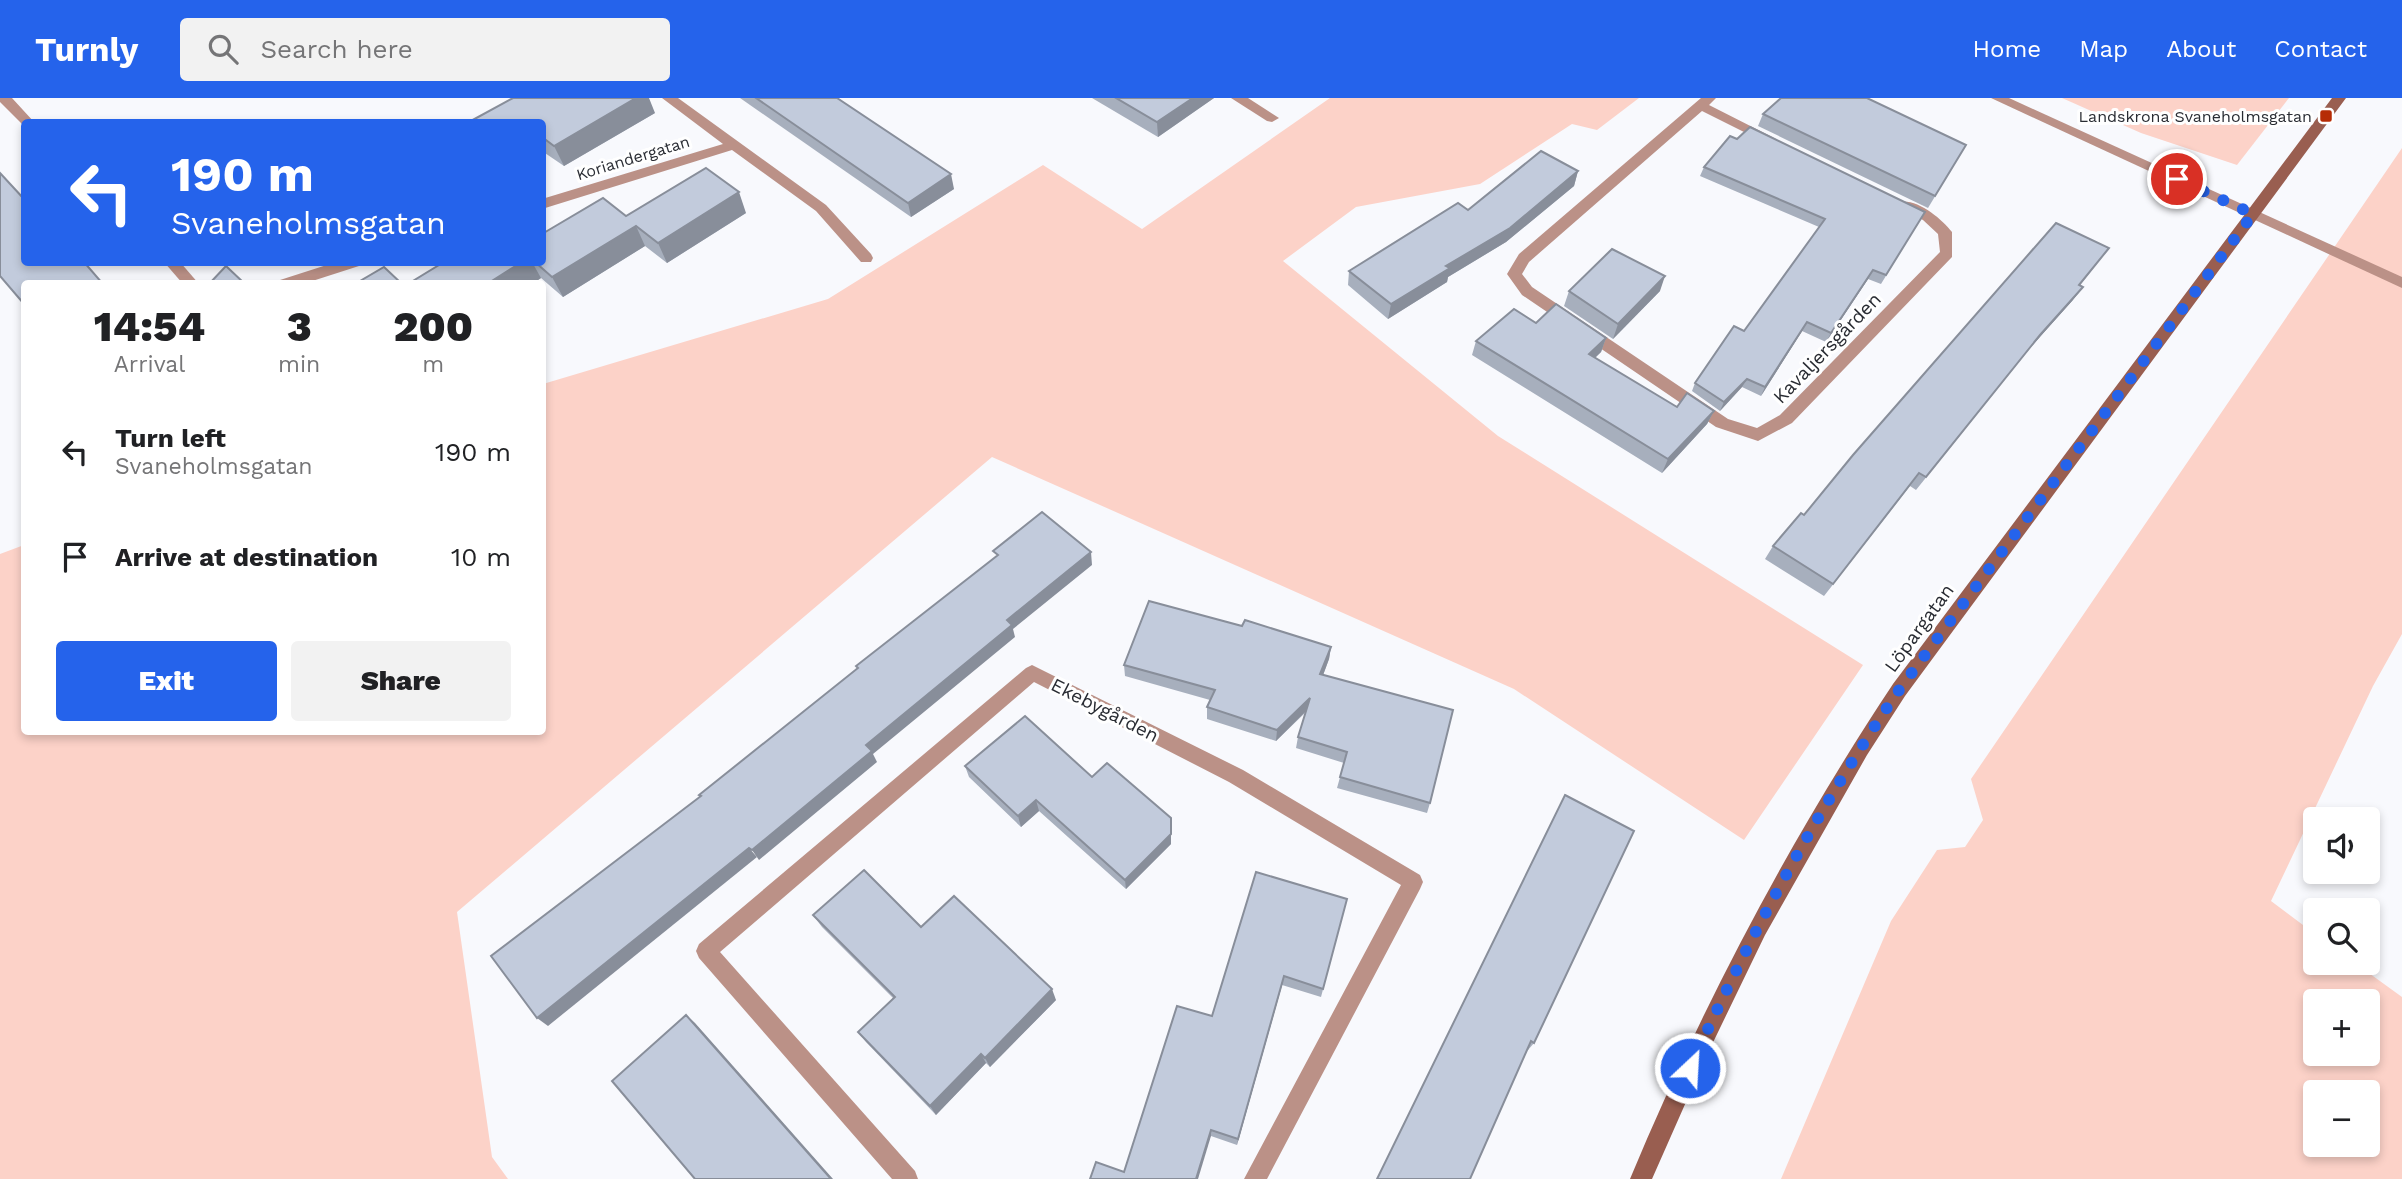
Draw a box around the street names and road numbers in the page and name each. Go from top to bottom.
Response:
street label: Koriandergatan [574,132,692,184]
street label: Kavaljersgården [1768,288,1886,408]
street label: Löpargatan [1879,579,1959,677]
street label: Ekebygården [1047,673,1163,747]

